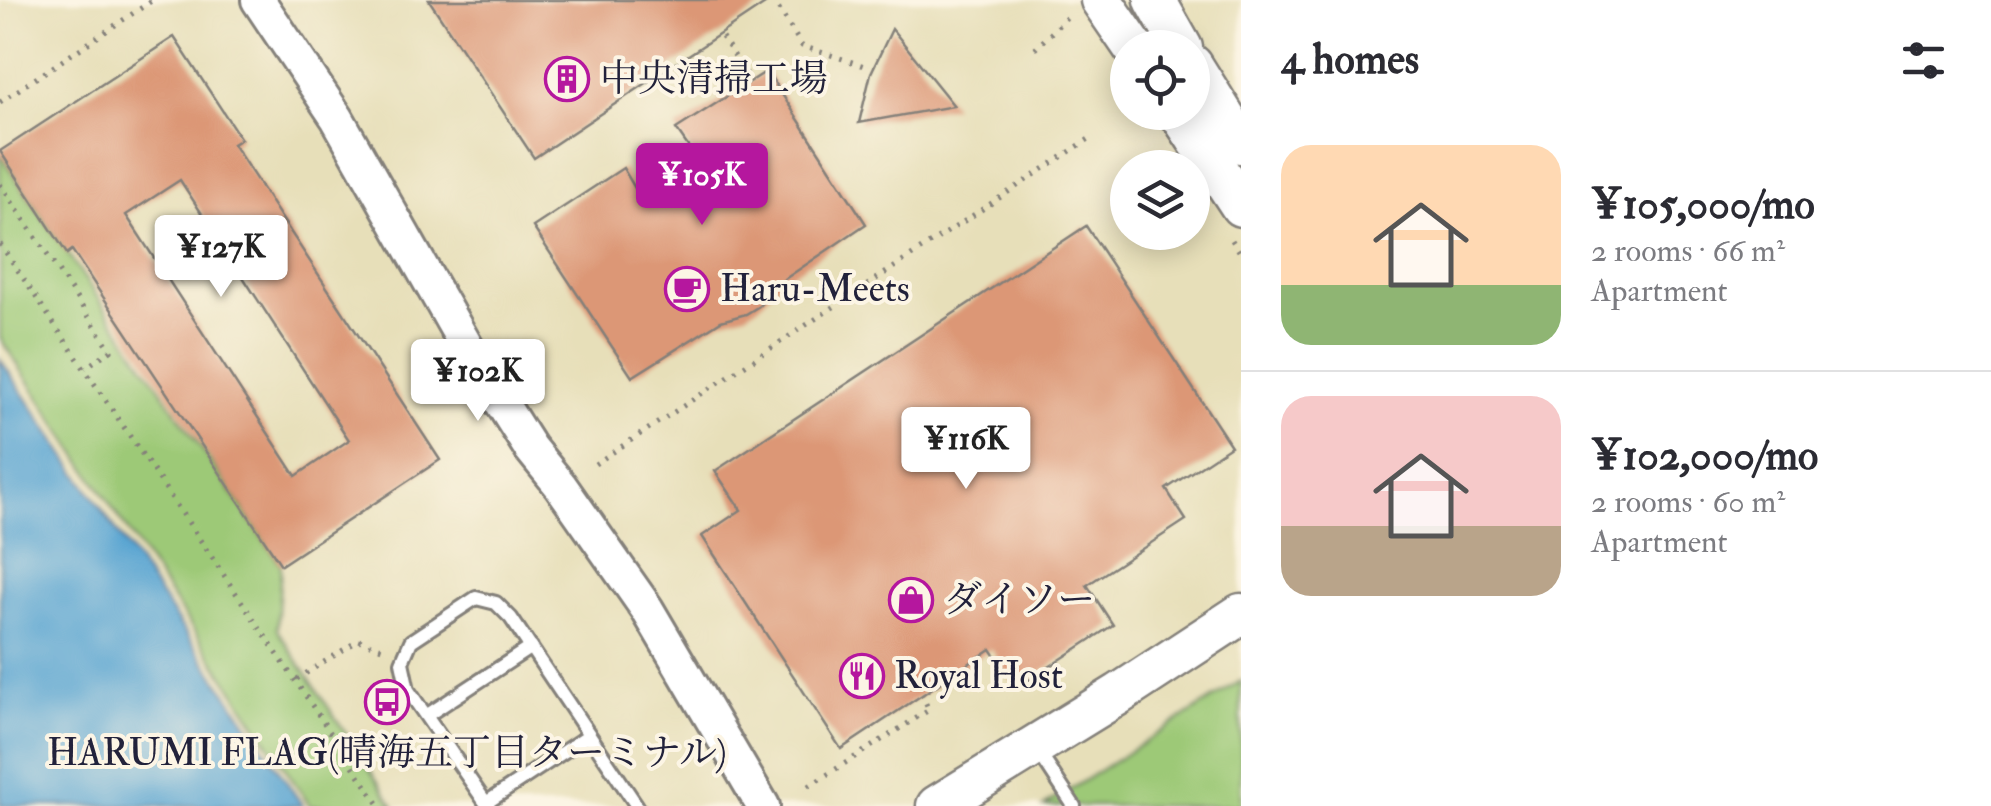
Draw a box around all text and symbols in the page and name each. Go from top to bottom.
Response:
map controls [1110,30,1210,250]
button: locate [1110,30,1210,130]
icon: filters [1896,33,1951,88]
text: 4 homes [1281,34,1419,86]
place label: 中央清掃工場 [600,55,828,103]
building icon: 中央清掃工場 [544,56,590,102]
pin: ¥105K [632,143,772,228]
button: layers [1110,150,1210,250]
text: ¥105K [658,155,746,195]
text: ¥105,000/mo [1591,179,1815,231]
icon: home [1361,185,1481,305]
pin: ¥127K [151,215,291,300]
text: ¥127K [177,227,265,267]
text: 2 rooms · 66 m² [1591,231,1785,271]
place label: Haru-Meets [720,265,910,313]
cafe icon: Haru-Meets [664,266,710,312]
text: Apartment [1591,271,1728,311]
pin: ¥102K [408,339,548,424]
text: ¥102K [433,351,523,391]
pin: ¥116K [896,407,1036,492]
text: ¥116K [923,419,1009,459]
text: ¥102,000/mo [1591,430,1818,482]
icon: home [1361,436,1481,556]
text: 2 rooms · 60 m² [1591,482,1785,522]
text: Apartment [1591,522,1728,562]
place label: ダイソー [944,576,1095,624]
shop icon: ダイソー [888,577,934,623]
place label: Royal Host [894,652,1063,700]
restaurant icon: Royal Host [839,653,885,699]
bus stop icon: HARUMI FLAG(晴海五丁目ターミナル) [364,679,410,725]
place label: HARUMI FLAG(晴海五丁目ターミナル) [47,729,727,777]

